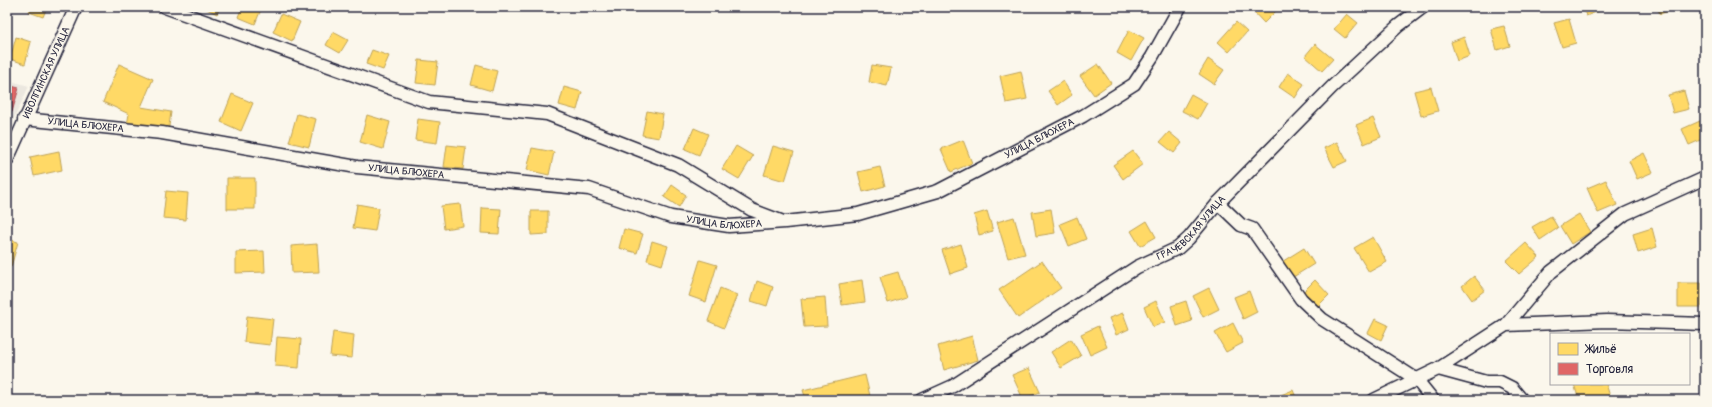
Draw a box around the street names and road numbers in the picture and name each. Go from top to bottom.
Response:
street label: ИВОЛГИНСКАЯ УЛИЦА [21,24,73,120]
street label: УЛИЦА БЛЮХЕРА [47,115,125,135]
street label: УЛИЦА БЛЮХЕРА [1003,115,1077,161]
street label: УЛИЦА БЛЮХЕРА [367,162,445,181]
street label: ГРАЧЕВСКАЯ УЛИЦА [1155,193,1228,263]
street label: УЛИЦА БЛЮХЕРА [685,213,763,232]

